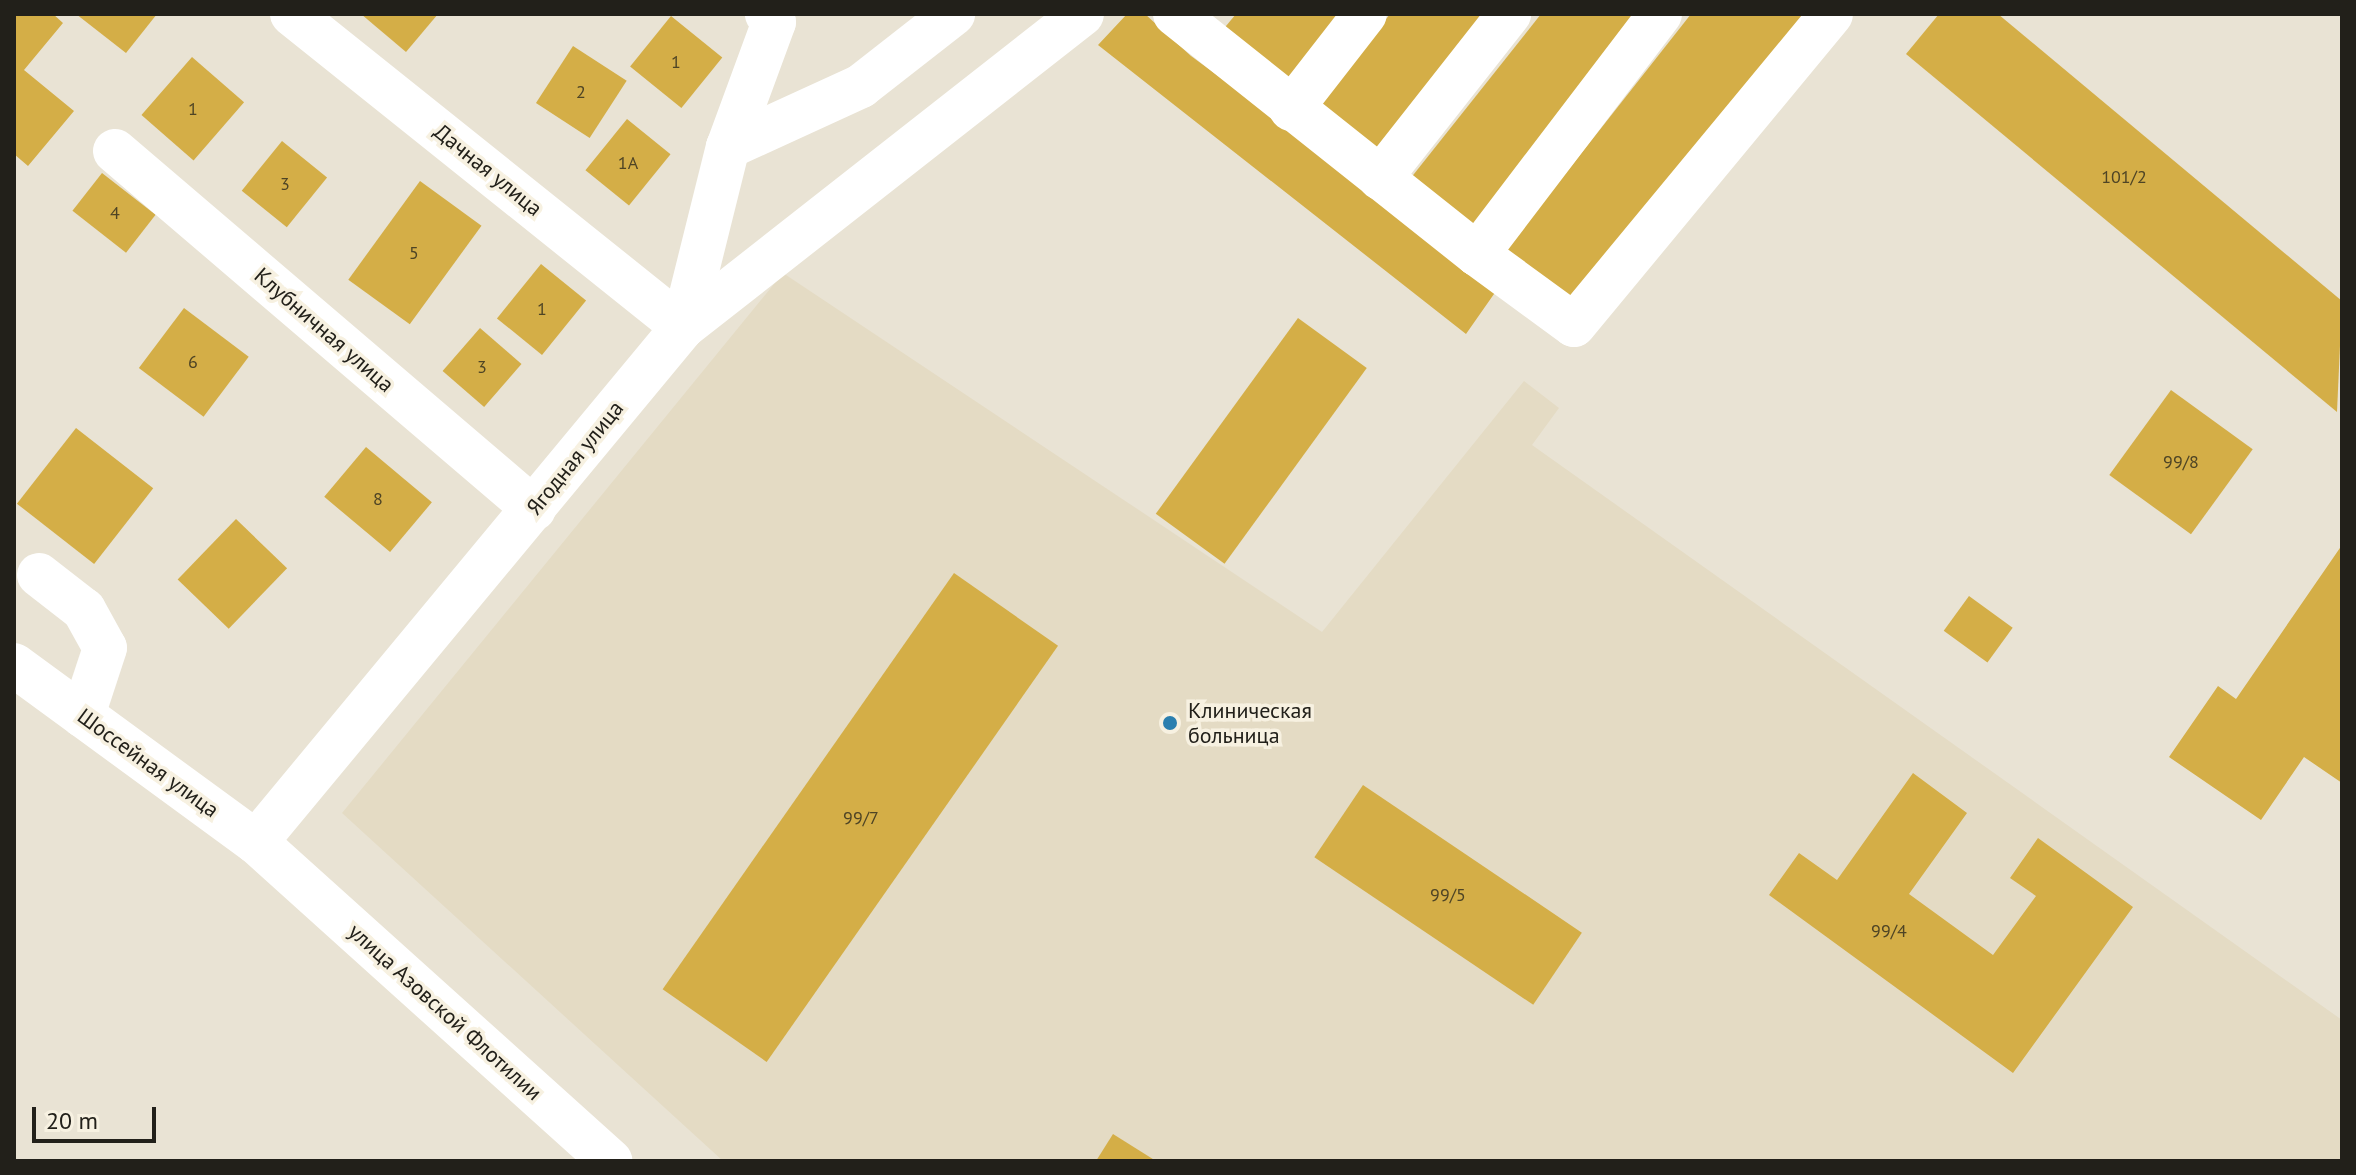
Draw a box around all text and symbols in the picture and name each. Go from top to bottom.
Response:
house number: 1 [671,51,681,73]
house number: 2 [576,81,586,103]
house number: 1 [188,98,198,120]
street label: Дачная улица [429,118,547,222]
house number: 1А [618,152,638,174]
house number: 101/2 [2101,166,2147,188]
house number: 3 [280,173,290,195]
house number: 4 [110,202,120,224]
house number: 5 [409,242,419,264]
street label: Клубничная улица [249,262,399,398]
house number: 1 [537,298,547,320]
house number: 6 [188,351,198,373]
house number: 3 [477,356,487,378]
street label: Ягодная улица [521,396,629,520]
house number: 99/8 [2163,451,2199,473]
house number: 8 [373,488,383,510]
place label: Клиническая больница [1188,697,1312,748]
street label: Шоссейная улица [72,703,224,823]
marker: Клиническая больница [1159,712,1181,734]
house number: 99/7 [843,807,879,829]
house number: 99/5 [1430,884,1466,906]
street label: улица Азовской Флотилии [343,918,547,1106]
house number: 99/4 [1871,920,1907,942]
scale bar [36,1091,160,1141]
text: 20 m [46,1105,98,1136]

